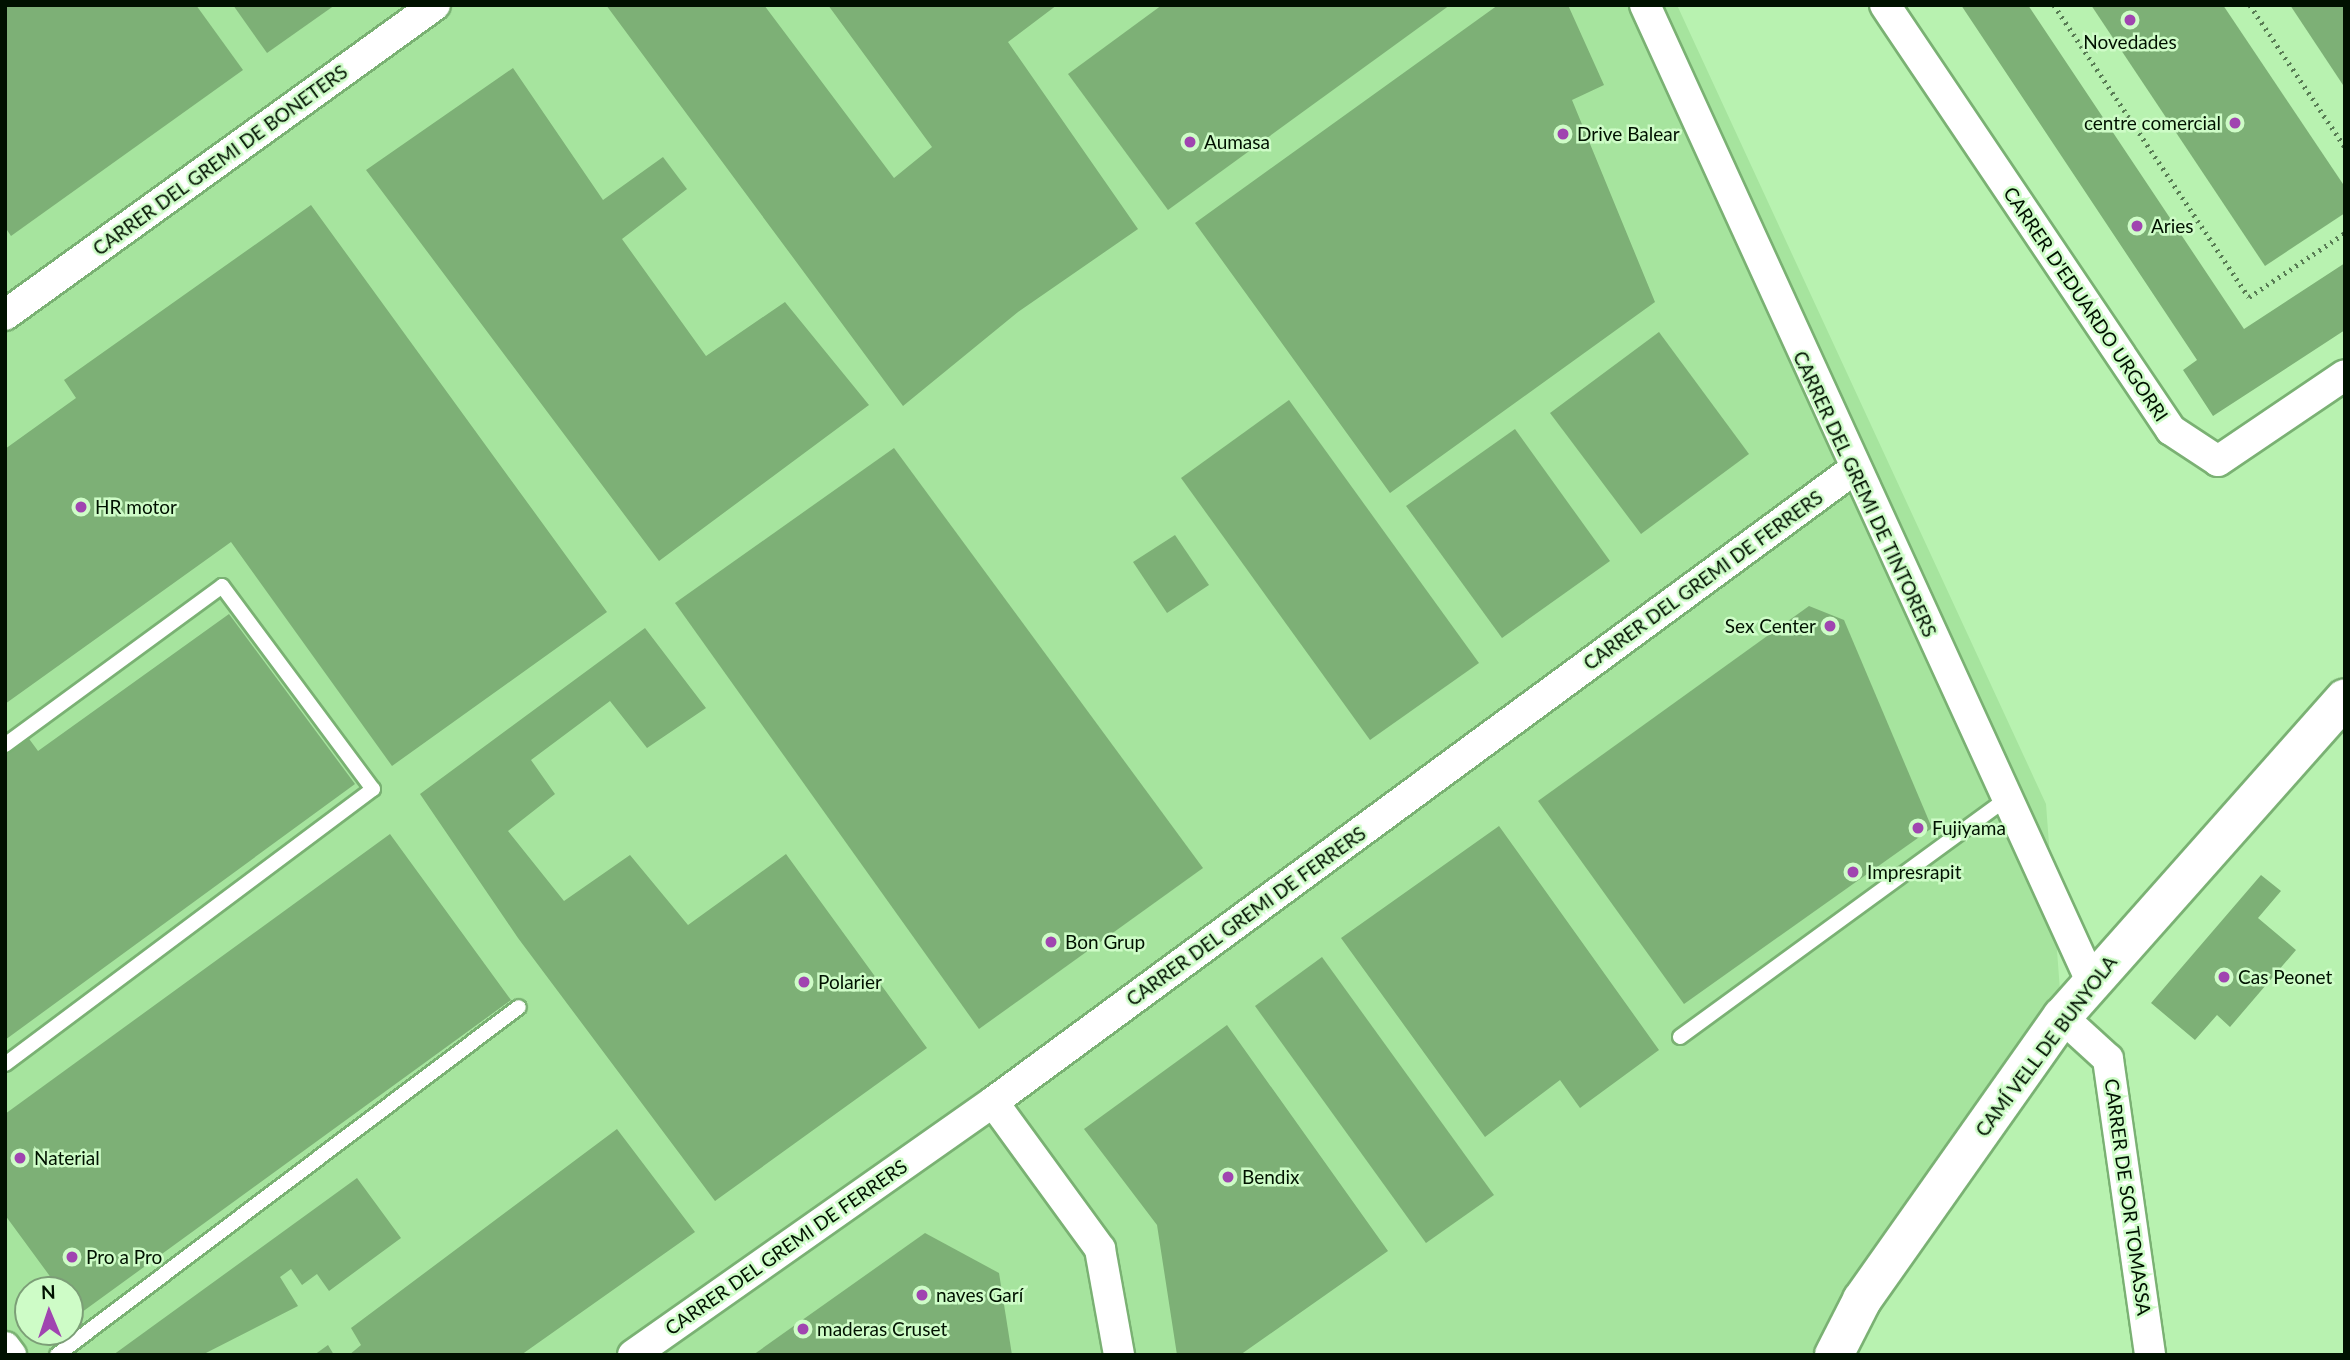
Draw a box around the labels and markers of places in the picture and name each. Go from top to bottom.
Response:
marker: Novedades [2122,12,2138,28]
place label: Novedades [2083,31,2177,53]
place label: centre comercial [2084,112,2221,134]
marker: centre comercial [2227,115,2243,131]
place label: Drive Balear [1577,123,1680,145]
marker: Drive Balear [1555,126,1571,142]
place label: Aumasa [1204,131,1270,153]
marker: Aumasa [1182,134,1198,150]
place label: Aries [2151,215,2194,237]
marker: Aries [2129,218,2145,234]
place label: HR motor [95,496,177,518]
marker: HR motor [73,499,89,515]
place label: Sex Center [1725,615,1816,637]
marker: Sex Center [1822,618,1838,634]
place label: Fujiyama [1932,817,2006,839]
marker: Fujiyama [1910,820,1926,836]
place label: Impresrapit [1867,861,1961,883]
marker: Impresrapit [1845,864,1861,880]
place label: Bon Grup [1065,931,1145,953]
marker: Bon Grup [1043,934,1059,950]
place label: Cas Peonet [2238,966,2332,988]
marker: Cas Peonet [2216,969,2232,985]
place label: Polarier [818,971,882,993]
marker: Polarier [796,974,812,990]
place label: Naterial [34,1147,100,1169]
marker: Naterial [12,1150,28,1166]
place label: Bendix [1242,1166,1299,1188]
marker: Bendix [1220,1169,1236,1185]
place label: Pro a Pro [86,1246,162,1268]
marker: Pro a Pro [64,1249,80,1265]
place label: naves Garí [936,1284,1023,1306]
marker: naves Garí [914,1287,930,1303]
place label: maderas Cruset [817,1318,947,1340]
marker: maderas Cruset [795,1321,811,1337]

